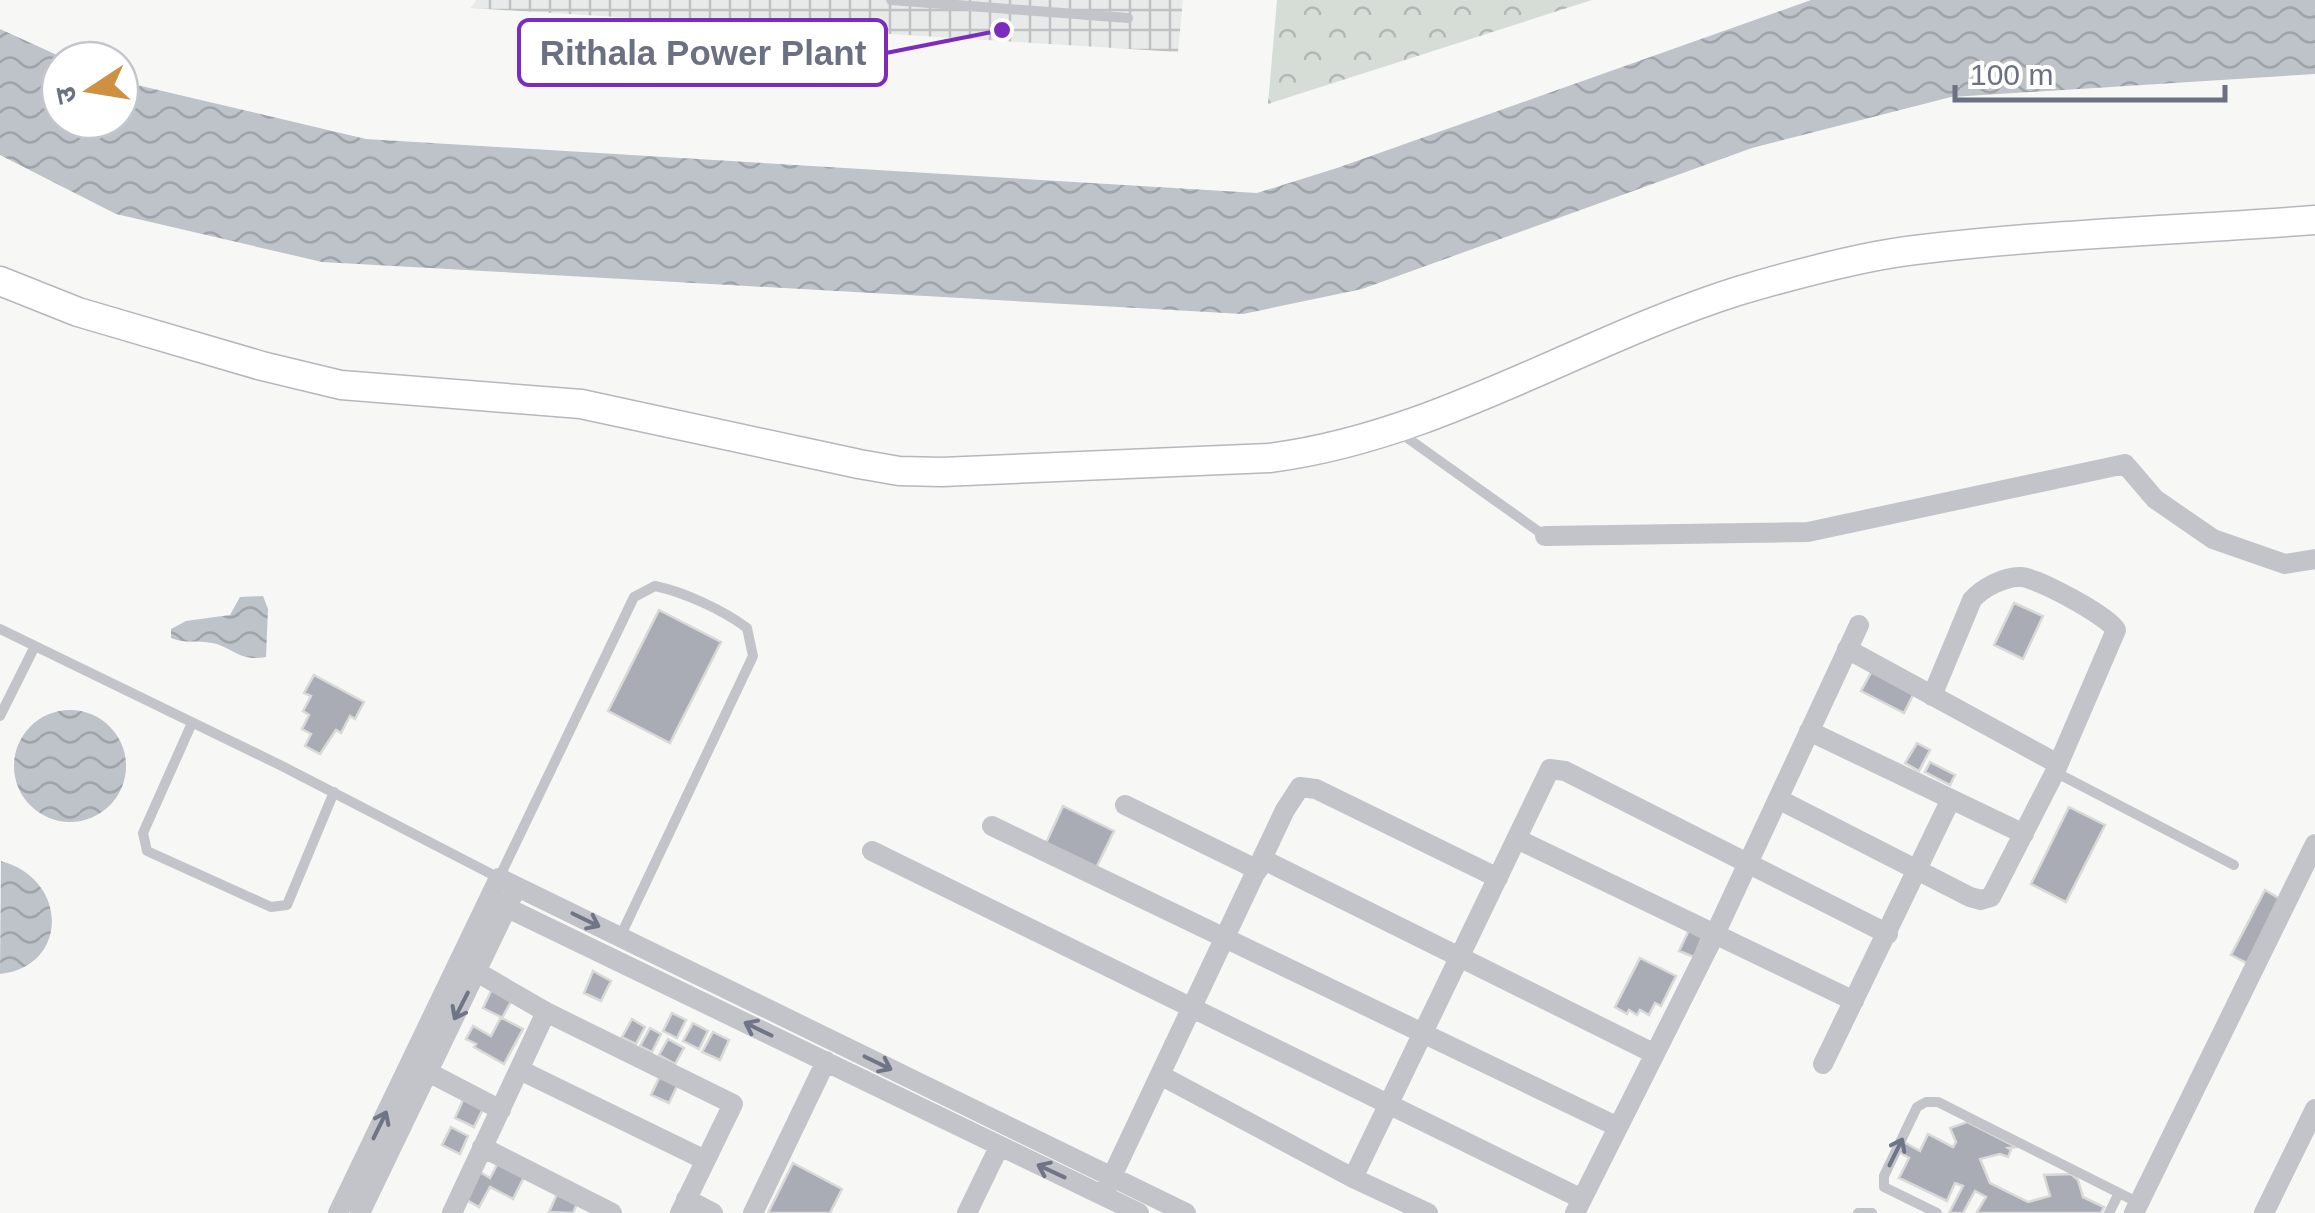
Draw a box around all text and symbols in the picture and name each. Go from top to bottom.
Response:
callout: Rithala Power Plant [519,20,886,85]
text: Rithala Power Plant [540,33,867,72]
north arrow [40,40,140,140]
scale bar [1955,40,2225,102]
text: 100 m [1970,58,2053,91]
text: उ [49,83,83,106]
one-way arrow [571,912,601,931]
one-way arrow [450,991,469,1021]
one-way arrow [744,1018,774,1037]
one-way arrow [863,1054,893,1073]
one-way arrow [372,1111,391,1141]
one-way arrow [1887,1137,1906,1167]
one-way arrow [1036,1161,1066,1180]

